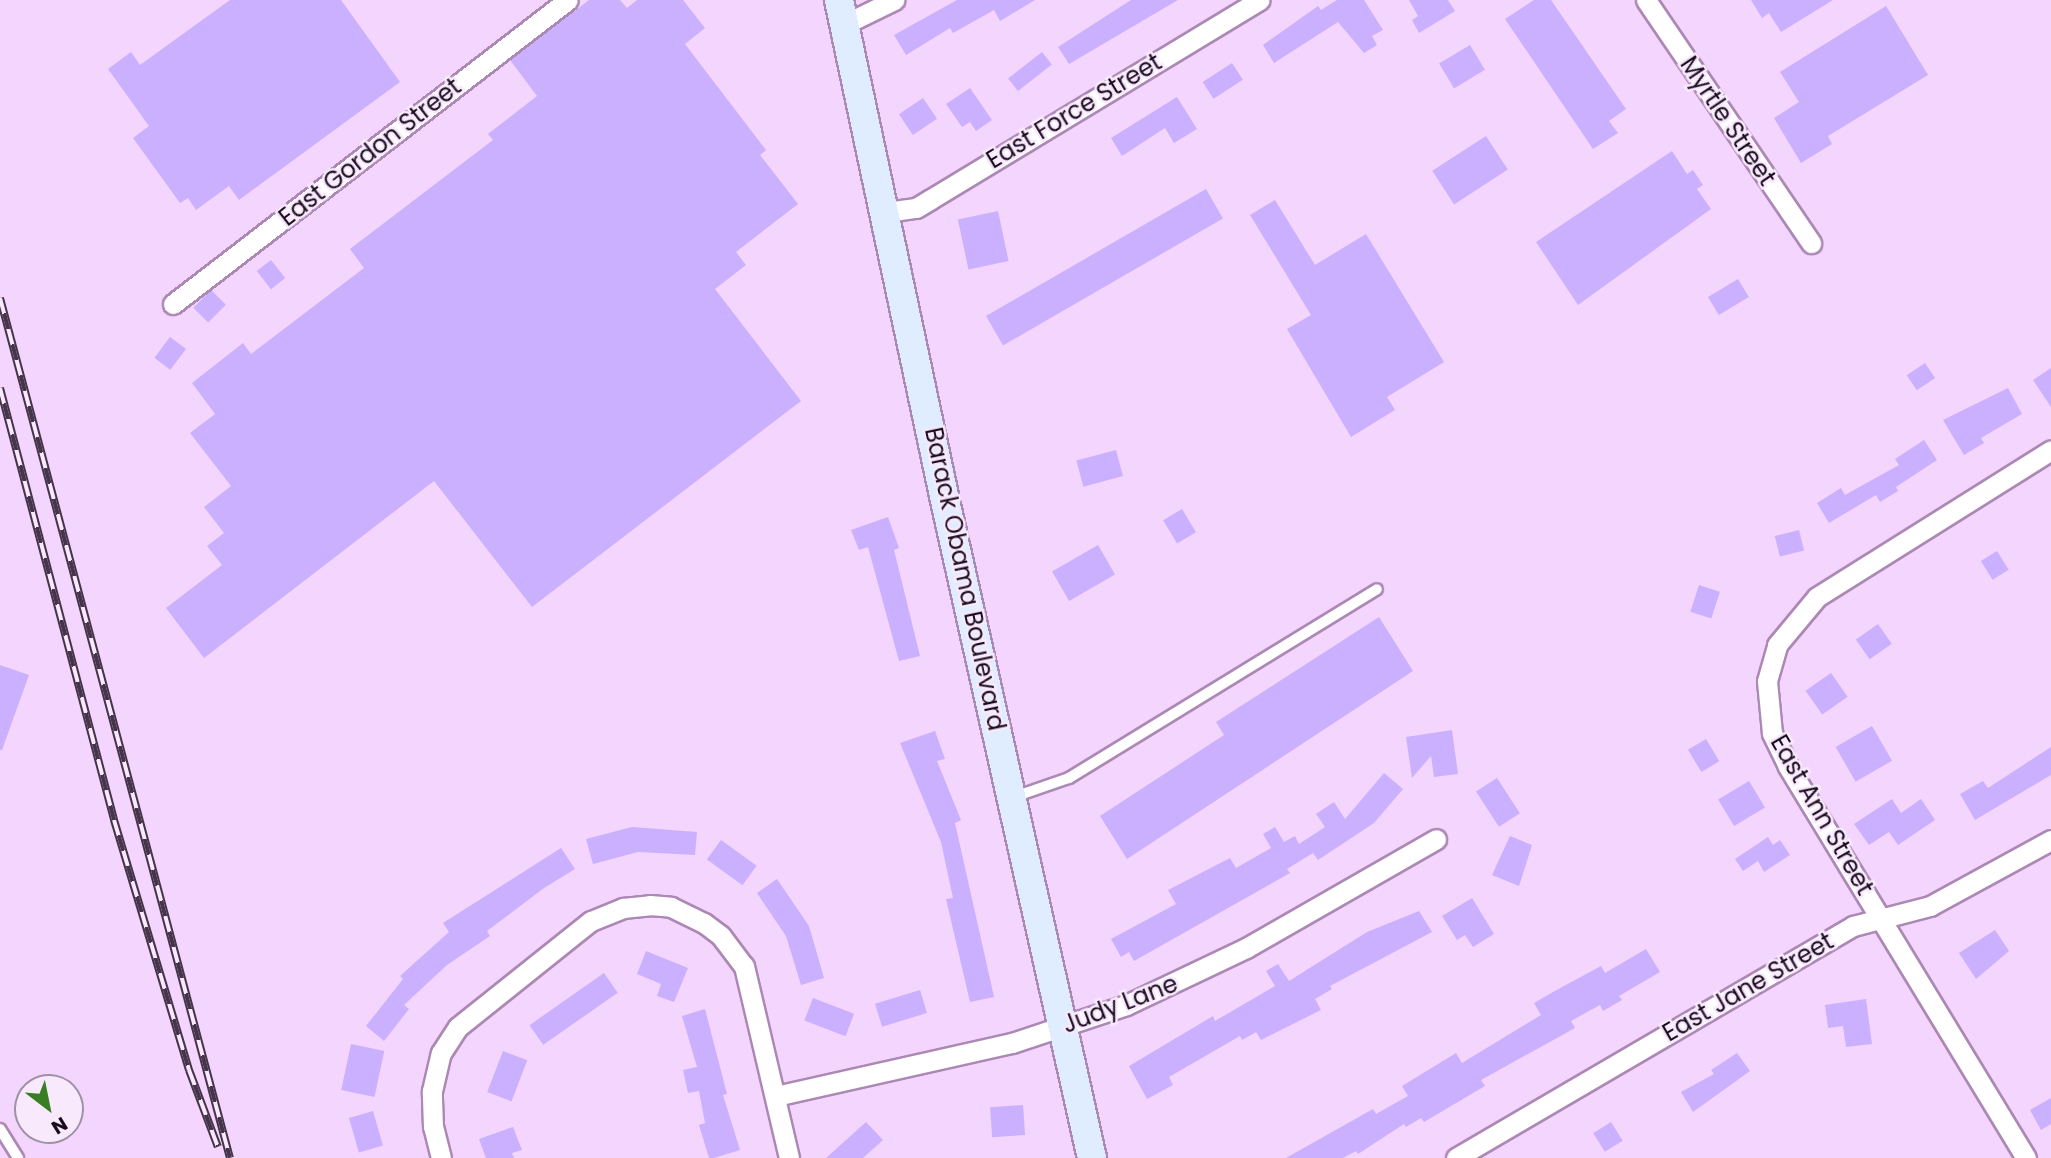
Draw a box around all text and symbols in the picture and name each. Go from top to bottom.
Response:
street label: East Force Street [981,47,1167,175]
street label: Myrtle Street [1674,51,1782,191]
street label: East Gordon Street [273,72,467,232]
street label: Barack Obama Boulevard [919,425,1011,733]
street label: East Ann Street [1765,730,1879,900]
street label: East Jane Street [1658,927,1838,1047]
street label: Judy Lane [1058,969,1182,1039]
north arrow [14,1074,84,1144]
text: N [46,1110,73,1141]

